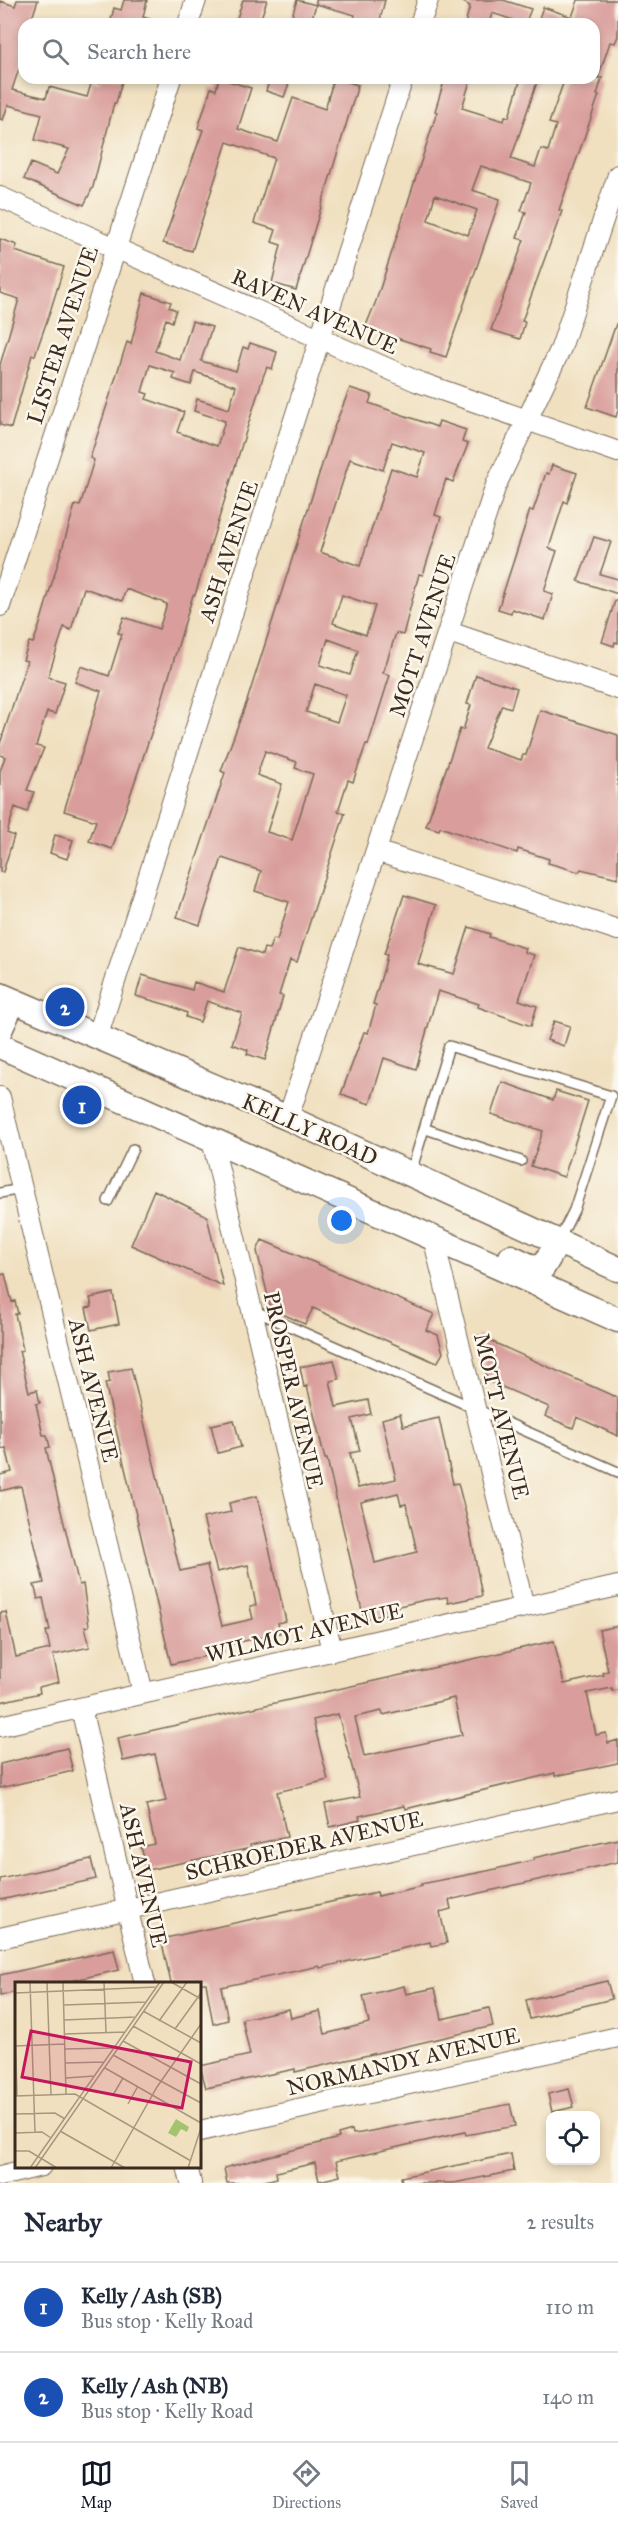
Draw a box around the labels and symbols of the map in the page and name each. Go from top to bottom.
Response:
street label: LISTER AVENUE [21,243,104,427]
street label: RAVEN AVENUE [228,263,402,360]
street label: ASH AVENUE [193,477,264,626]
street label: MOTT AVENUE [383,550,462,720]
pin: 2 [46,984,84,1030]
pin: 1 [62,1082,101,1128]
street label: KELLY ROAD [238,1087,382,1171]
your location [327,1206,356,1235]
street label: PROSPER AVENUE [258,1289,329,1492]
street label: ASH AVENUE [62,1314,124,1465]
street label: MOTT AVENUE [468,1330,535,1502]
street label: WILMOT AVENUE [203,1597,406,1668]
street label: ASH AVENUE [114,1799,173,1950]
street label: SCHROEDER AVENUE [183,1805,426,1886]
inset map [15,1982,201,2168]
street label: NORMANDY AVENUE [284,2021,522,2101]

